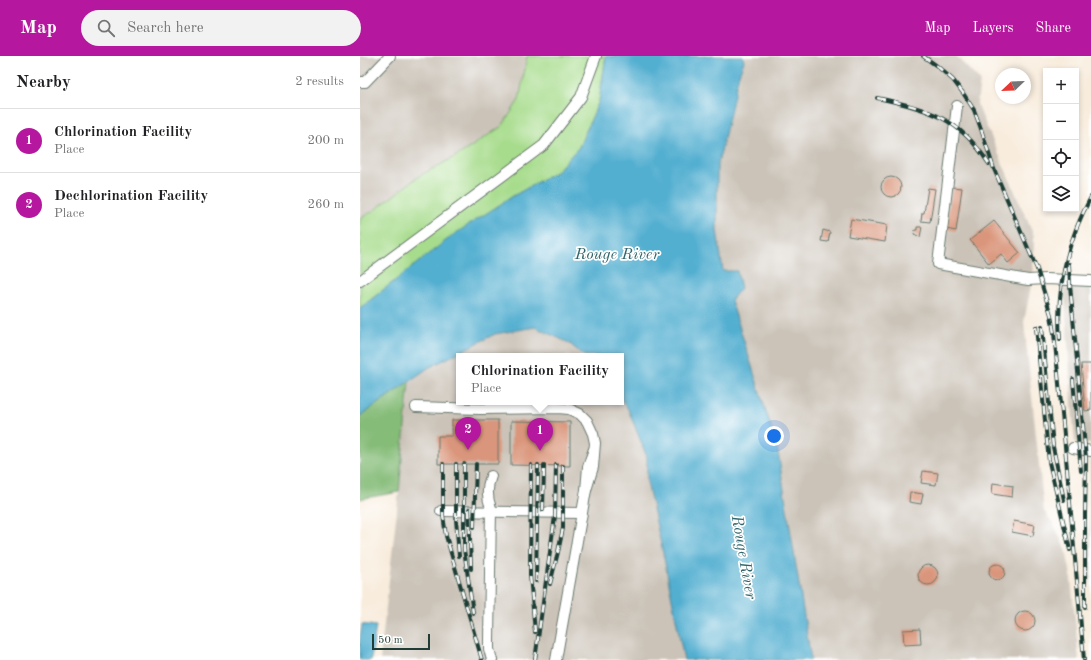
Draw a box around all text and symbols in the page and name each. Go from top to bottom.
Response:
search box [81,10,361,46]
icon: search [95,17,117,39]
text: Map [20,19,57,38]
text: Search here [127,21,204,36]
text: Map [925,21,951,35]
text: Layers [973,21,1014,35]
text: Share [1036,21,1071,35]
north arrow [995,68,1031,104]
map controls [1043,68,1079,212]
button: + [1043,68,1079,104]
text: Nearby [16,74,71,91]
text: 2 results [295,75,344,88]
button: − [1043,104,1079,140]
text: Chlorination Facility [54,125,192,140]
text: 1 [25,134,33,147]
text: 200 m [307,134,344,147]
button: locate [1043,140,1079,176]
text: Place [54,143,84,156]
button: layers [1043,176,1079,212]
text: Dechlorination Facility [54,189,208,204]
text: 2 [25,198,33,211]
text: 260 m [307,198,344,211]
text: Place [54,207,84,220]
water label: Rouge River [574,247,660,263]
popup [456,353,624,405]
text: Chlorination Facility [471,364,609,379]
text: Place [471,382,501,395]
pin: 2 [455,417,481,450]
pin: 1 [527,418,553,451]
your location [764,426,784,446]
water label: Rouge River [728,513,758,602]
scale bar [372,632,430,651]
text: 50 m [378,635,403,646]

